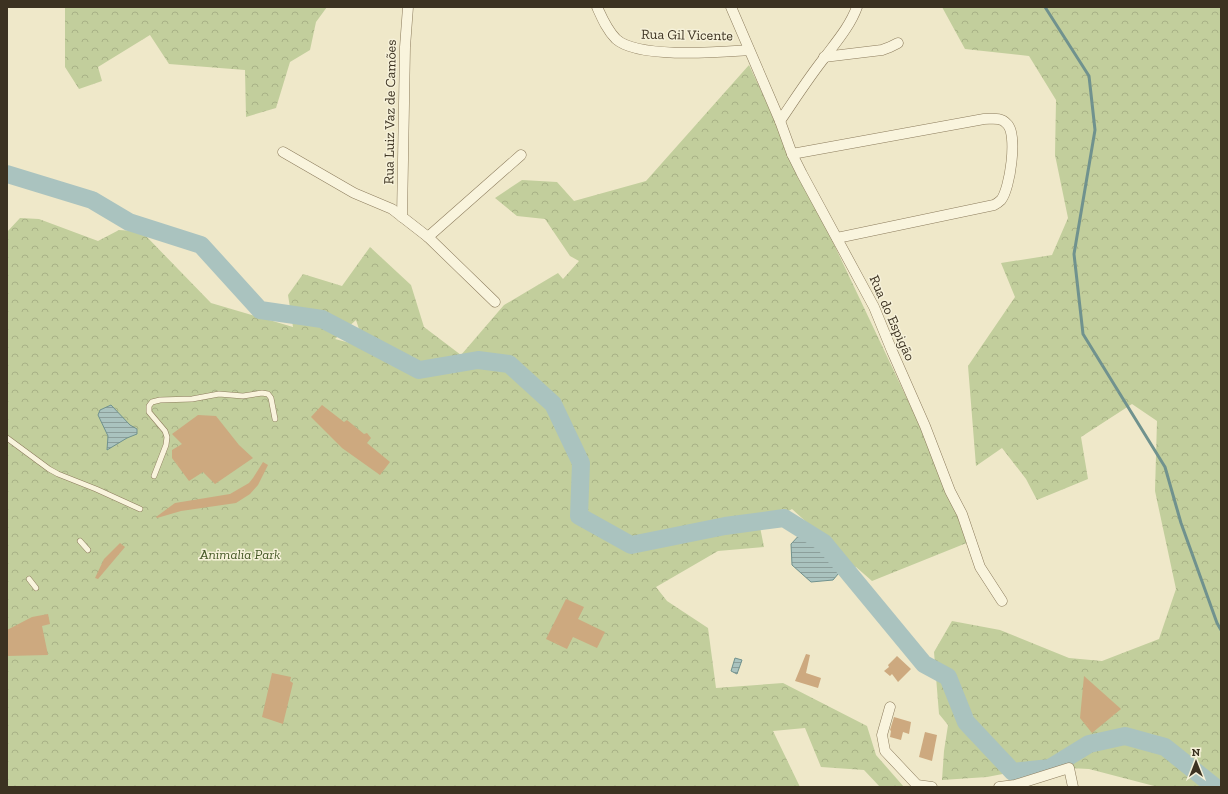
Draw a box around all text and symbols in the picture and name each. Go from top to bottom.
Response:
street label: Rua Gil Vicente [641,26,734,44]
street label: Rua Luiz Vaz de Camões [380,39,400,185]
street label: Rua do Espigão [866,272,918,364]
park label: Animalia Park [199,546,280,563]
north arrow [1176,742,1216,782]
text: N [1192,746,1201,759]

